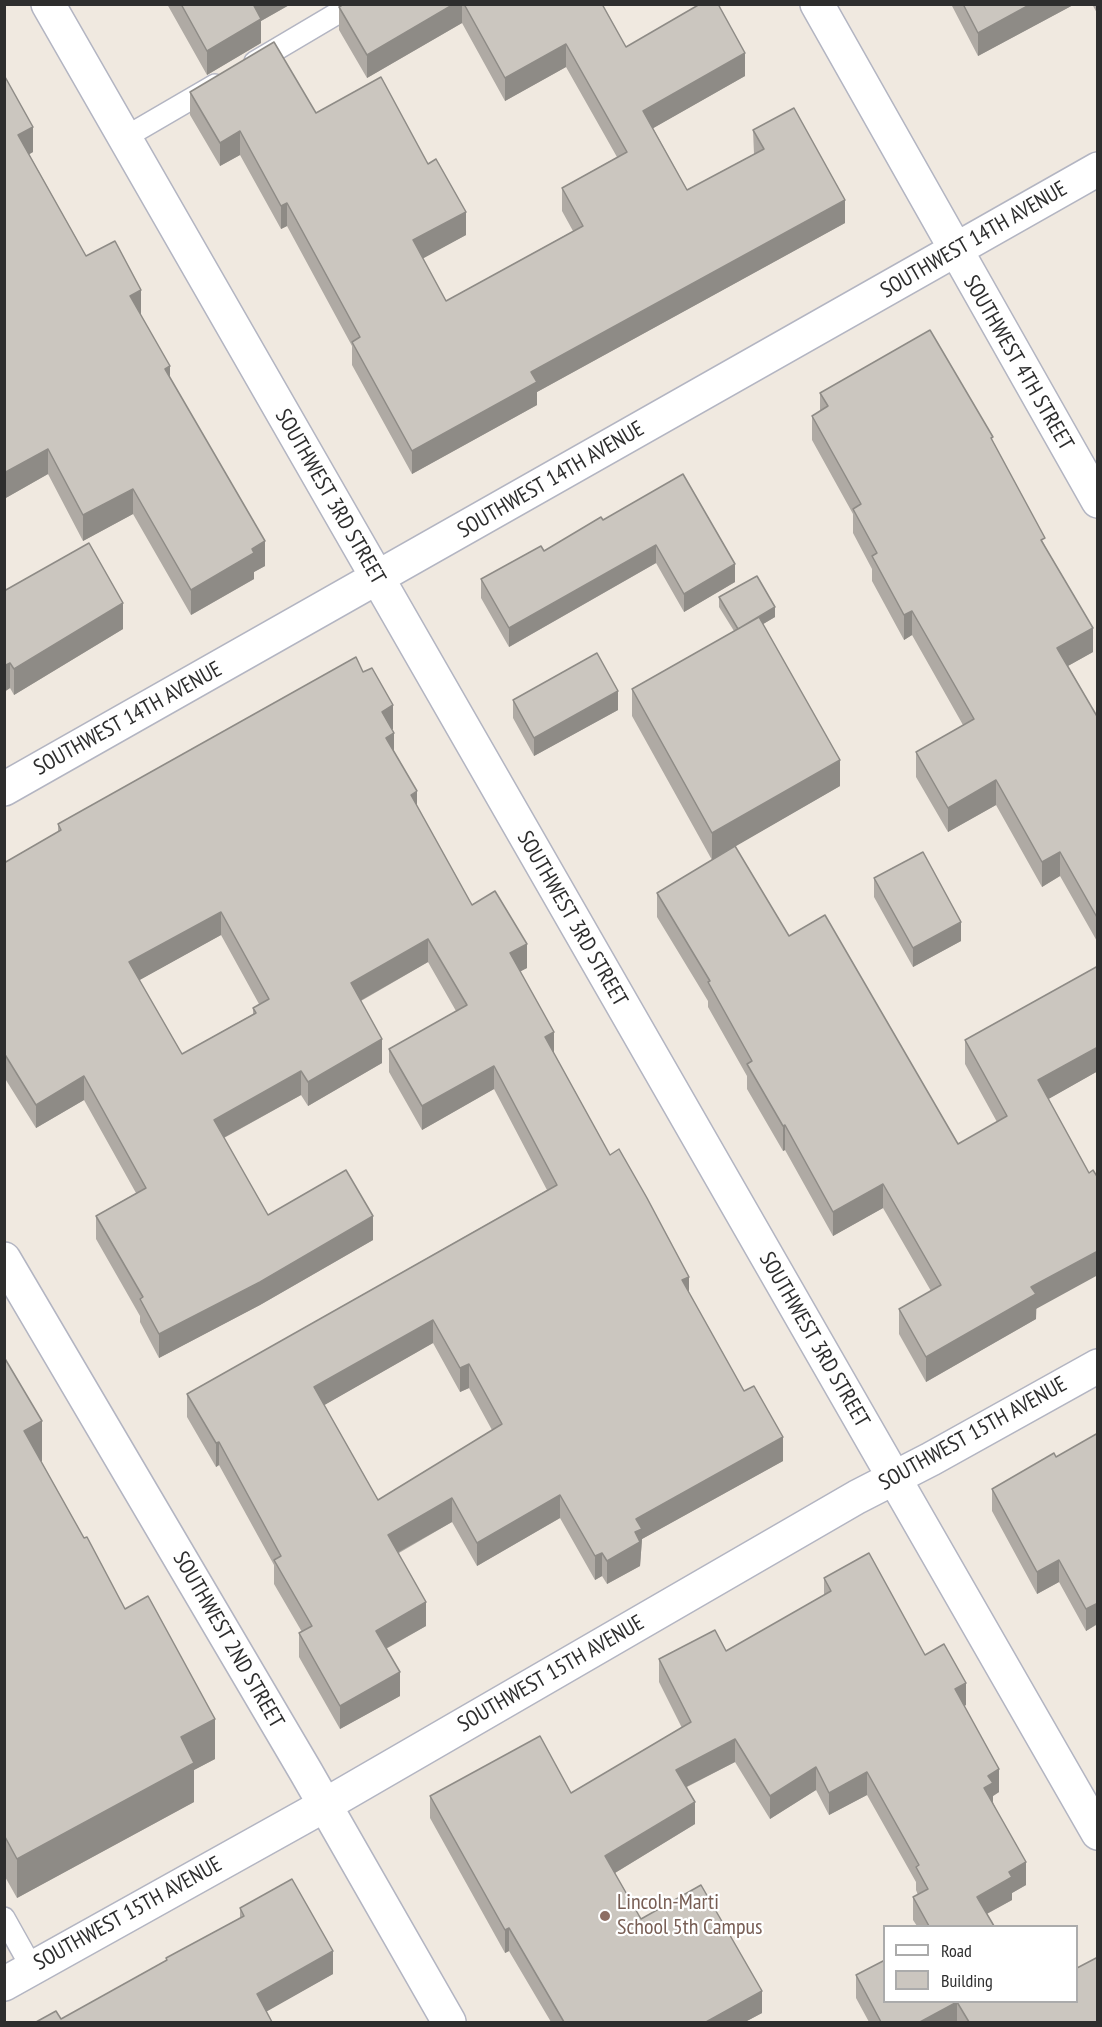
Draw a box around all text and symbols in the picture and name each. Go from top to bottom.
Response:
street label: SOUTHWEST 14TH AVENUE [876,176,1072,304]
street label: SOUTHWEST 4TH STREET [957,271,1079,455]
street label: SOUTHWEST 3RD STREET [269,405,391,589]
street label: SOUTHWEST 14TH AVENUE [453,416,649,544]
street label: SOUTHWEST 14TH AVENUE [29,656,227,782]
street label: SOUTHWEST 3RD STREET [511,827,633,1011]
street label: SOUTHWEST 3RD STREET [753,1248,875,1432]
street label: SOUTHWEST 15TH AVENUE [874,1371,1072,1497]
street label: SOUTHWEST 2ND STREET [167,1547,289,1733]
street label: SOUTHWEST 15TH AVENUE [453,1610,649,1738]
street label: SOUTHWEST 15TH AVENUE [29,1851,227,1977]
place label: Lincoln-Marti School 5th Campus [617,1890,762,1942]
marker: Lincoln-Marti School 5th Campus [598,1909,612,1923]
legend [883,1925,1078,2003]
text: Road [941,1939,972,1962]
text: Building [941,1969,993,1992]

